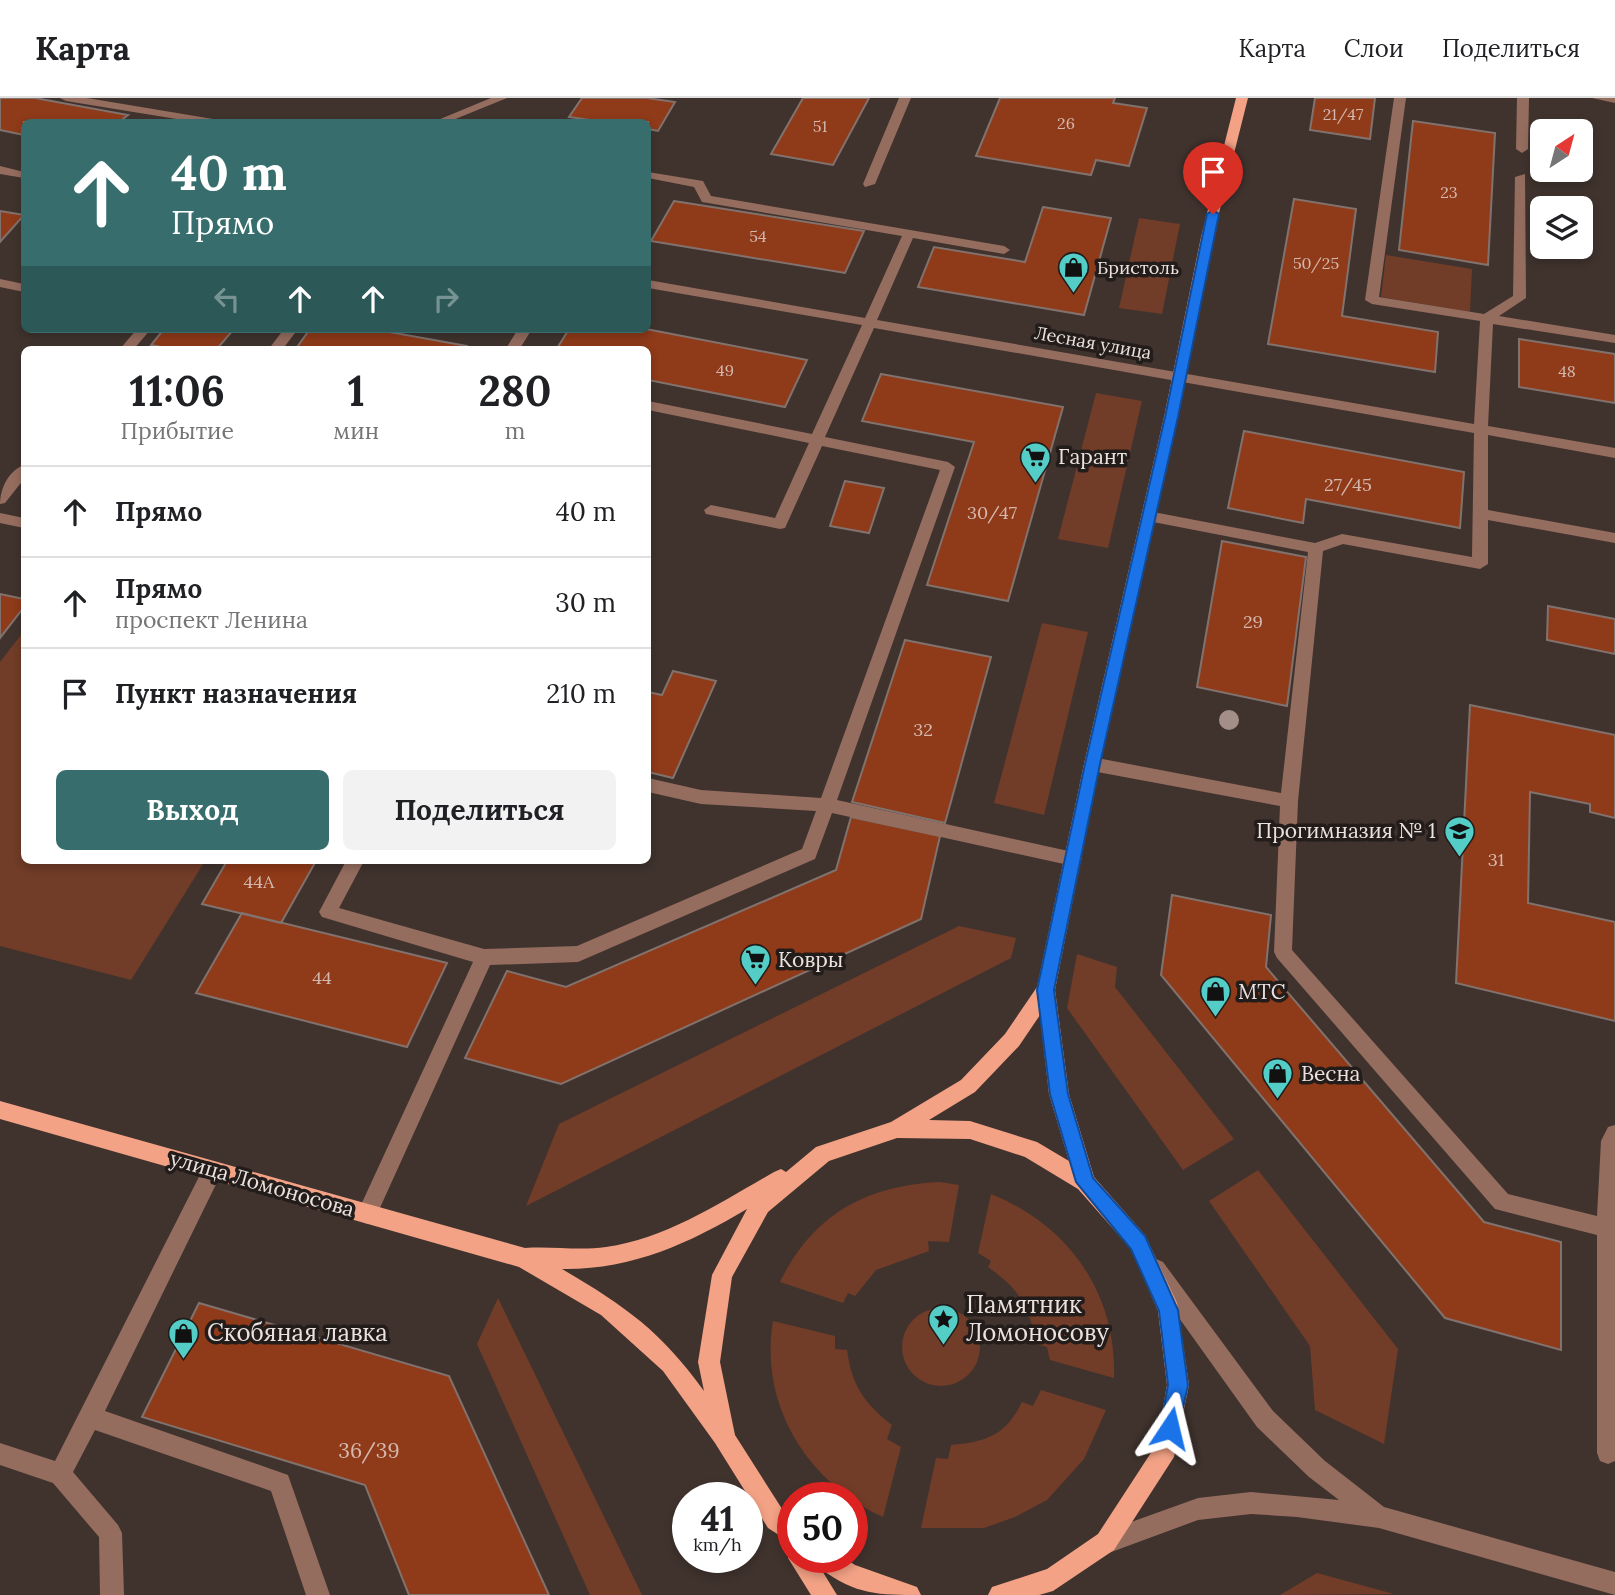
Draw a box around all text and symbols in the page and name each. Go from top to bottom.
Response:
text: Карта [35,27,130,69]
text: Карта [1238,33,1306,64]
text: Слои [1344,33,1404,64]
text: Поделиться [1442,33,1580,64]
house number: 21/47 [1323,104,1364,125]
house number: 26 [1057,113,1075,133]
house number: 51 [813,116,827,136]
north arrow [1530,119,1592,182]
map controls [1530,119,1593,259]
text: 40 m [171,141,287,203]
pin [1183,142,1243,214]
icon: ahead [56,147,147,238]
icon: arrive [1194,153,1232,191]
house number: 23 [1440,182,1458,202]
button: layers [1530,196,1593,259]
text: Прямо [171,202,274,243]
house number: 54 [749,226,767,246]
shop icon: Бристоль [1057,251,1091,295]
house number: 50/25 [1293,253,1339,274]
place label: Бристоль [1097,256,1179,279]
icon: left [208,280,246,318]
icon: ahead [281,280,319,318]
icon: ahead [354,280,392,318]
icon: right [427,280,465,318]
street label: Лесная улица [1033,321,1153,364]
house number: 49 [716,360,734,380]
house number: 48 [1558,361,1576,381]
text: 11:06 [129,364,225,418]
text: 1 [348,364,365,418]
text: 280 [478,364,552,418]
text: Прибытие [120,416,234,445]
text: мин [333,416,379,445]
text: m [505,416,525,445]
supermarket icon: Гарант [1018,440,1052,484]
place label: Гарант [1058,443,1127,470]
house number: 27/45 [1324,473,1372,496]
icon: ahead [56,493,94,531]
text: Прямо [115,495,202,528]
text: 40 m [556,495,616,528]
house number: 30/47 [967,501,1017,524]
text: Прямо [115,572,202,605]
icon: ahead [56,584,94,622]
text: 30 m [555,586,616,619]
text: проспект Ленина [115,605,308,634]
house number: 29 [1243,610,1263,633]
icon: arrive [56,675,94,713]
text: Пункт назначения [115,677,357,710]
text: 210 m [546,677,616,710]
house number: 32 [913,718,933,741]
button: Выход [56,770,329,850]
button: Поделиться [343,770,616,850]
school or university icon: Прогимназия № 1 [1442,814,1476,858]
place label: Прогимназия № 1 [1256,817,1436,844]
house number: 31 [1488,848,1504,871]
house number: 44А [244,870,275,893]
supermarket icon: Ковры [738,943,772,987]
place label: Ковры [778,946,843,973]
house number: 44 [312,966,332,989]
shop icon: МТС [1198,975,1232,1019]
place label: МТС [1238,978,1286,1005]
shop icon: Весна [1261,1057,1295,1101]
place label: Весна [1301,1060,1361,1087]
street label: улица Ломоносова [167,1144,358,1223]
place label: Памятник Ломоносову [966,1289,1109,1348]
place icon: Памятник Ломоносову [926,1302,960,1346]
shop icon: Скобяная лавка [167,1316,201,1360]
place label: Скобяная лавка [207,1317,388,1348]
position arrow [1133,1391,1207,1465]
house number: 36/39 [338,1437,400,1464]
speed limit sign: 50 [777,1482,868,1573]
text: 41 [701,1496,734,1541]
text: km/h [693,1533,742,1556]

